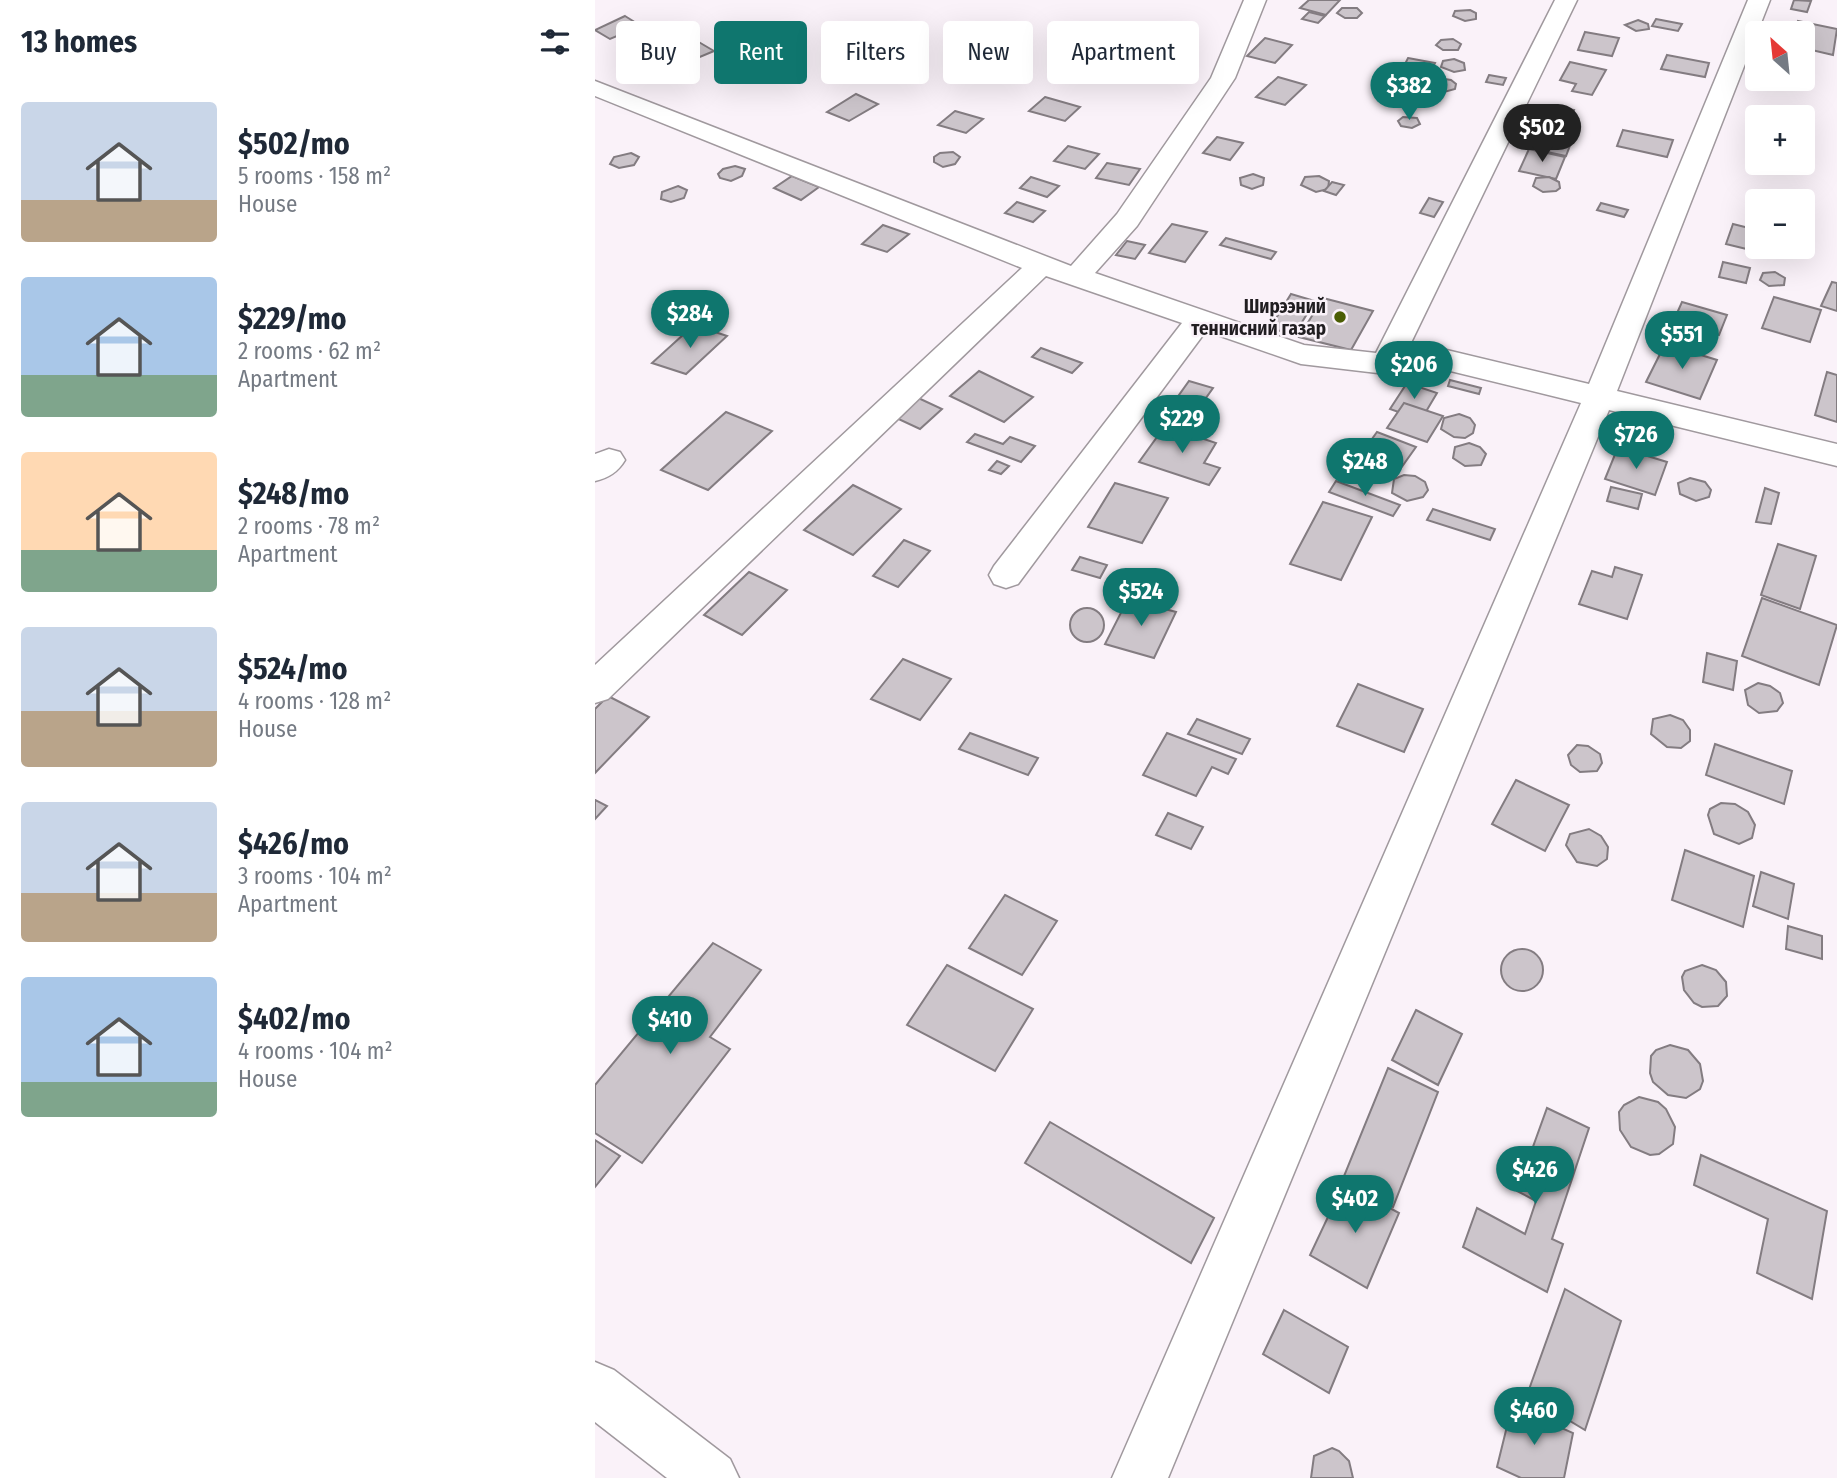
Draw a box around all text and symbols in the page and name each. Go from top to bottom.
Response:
chip: Buy [616,21,700,84]
chip: Rent [714,21,807,84]
chip: Filters [821,21,929,84]
chip: New [943,21,1033,84]
chip: Apartment [1047,21,1199,84]
north arrow [1745,21,1815,91]
map controls [1745,21,1815,259]
icon: filters [536,23,574,61]
text: 13 homes [21,24,137,60]
pin: $382 [1368,62,1450,122]
text: $382 [1386,71,1432,99]
pin: $502 [1501,104,1583,164]
button: + [1745,105,1815,175]
text: $502 [1519,113,1565,141]
text: $502/mo [238,126,350,162]
icon: home [77,130,161,214]
text: 5 rooms · 158 m² [238,162,391,190]
button: − [1745,189,1815,259]
text: House [238,190,297,218]
pin: $284 [649,290,731,350]
place label: Ширээний теннисний газар [1191,295,1326,340]
text: $284 [667,299,713,327]
text: $229/mo [238,301,347,337]
icon: home [77,305,161,389]
marker: Ширээний теннисний газар [1332,309,1348,325]
pin: $551 [1641,312,1723,371]
text: $551 [1661,320,1703,348]
text: 2 rooms · 62 m² [238,337,381,365]
pin: $206 [1373,342,1455,401]
text: $206 [1391,350,1437,378]
text: Apartment [238,365,338,393]
pin: $229 [1141,396,1223,455]
text: $229 [1160,404,1204,432]
pin: $726 [1595,412,1677,471]
text: $726 [1614,420,1658,448]
pin: $248 [1324,438,1406,498]
text: $248 [1342,447,1388,475]
text: $248/mo [238,476,349,512]
icon: home [77,480,161,564]
text: 2 rooms · 78 m² [238,512,380,540]
text: Apartment [238,540,338,568]
pin: $524 [1100,568,1182,628]
text: $524 [1119,577,1163,605]
text: $524/mo [238,651,347,687]
icon: home [77,655,161,739]
text: 4 rooms · 128 m² [238,687,391,715]
text: House [238,715,297,743]
text: $426/mo [238,826,349,862]
icon: home [77,830,161,914]
text: 3 rooms · 104 m² [238,862,392,890]
text: Apartment [238,890,338,918]
pin: $410 [629,996,711,1056]
text: $402/mo [238,1001,350,1037]
icon: home [77,1005,161,1089]
text: $410 [648,1005,692,1033]
text: 4 rooms · 104 m² [238,1037,393,1065]
text: House [238,1065,297,1093]
pin: $426 [1494,1146,1576,1206]
text: $426 [1512,1155,1558,1183]
pin: $402 [1314,1176,1396,1235]
text: $402 [1332,1184,1378,1212]
pin: $460 [1493,1388,1575,1447]
text: $460 [1510,1396,1558,1424]

